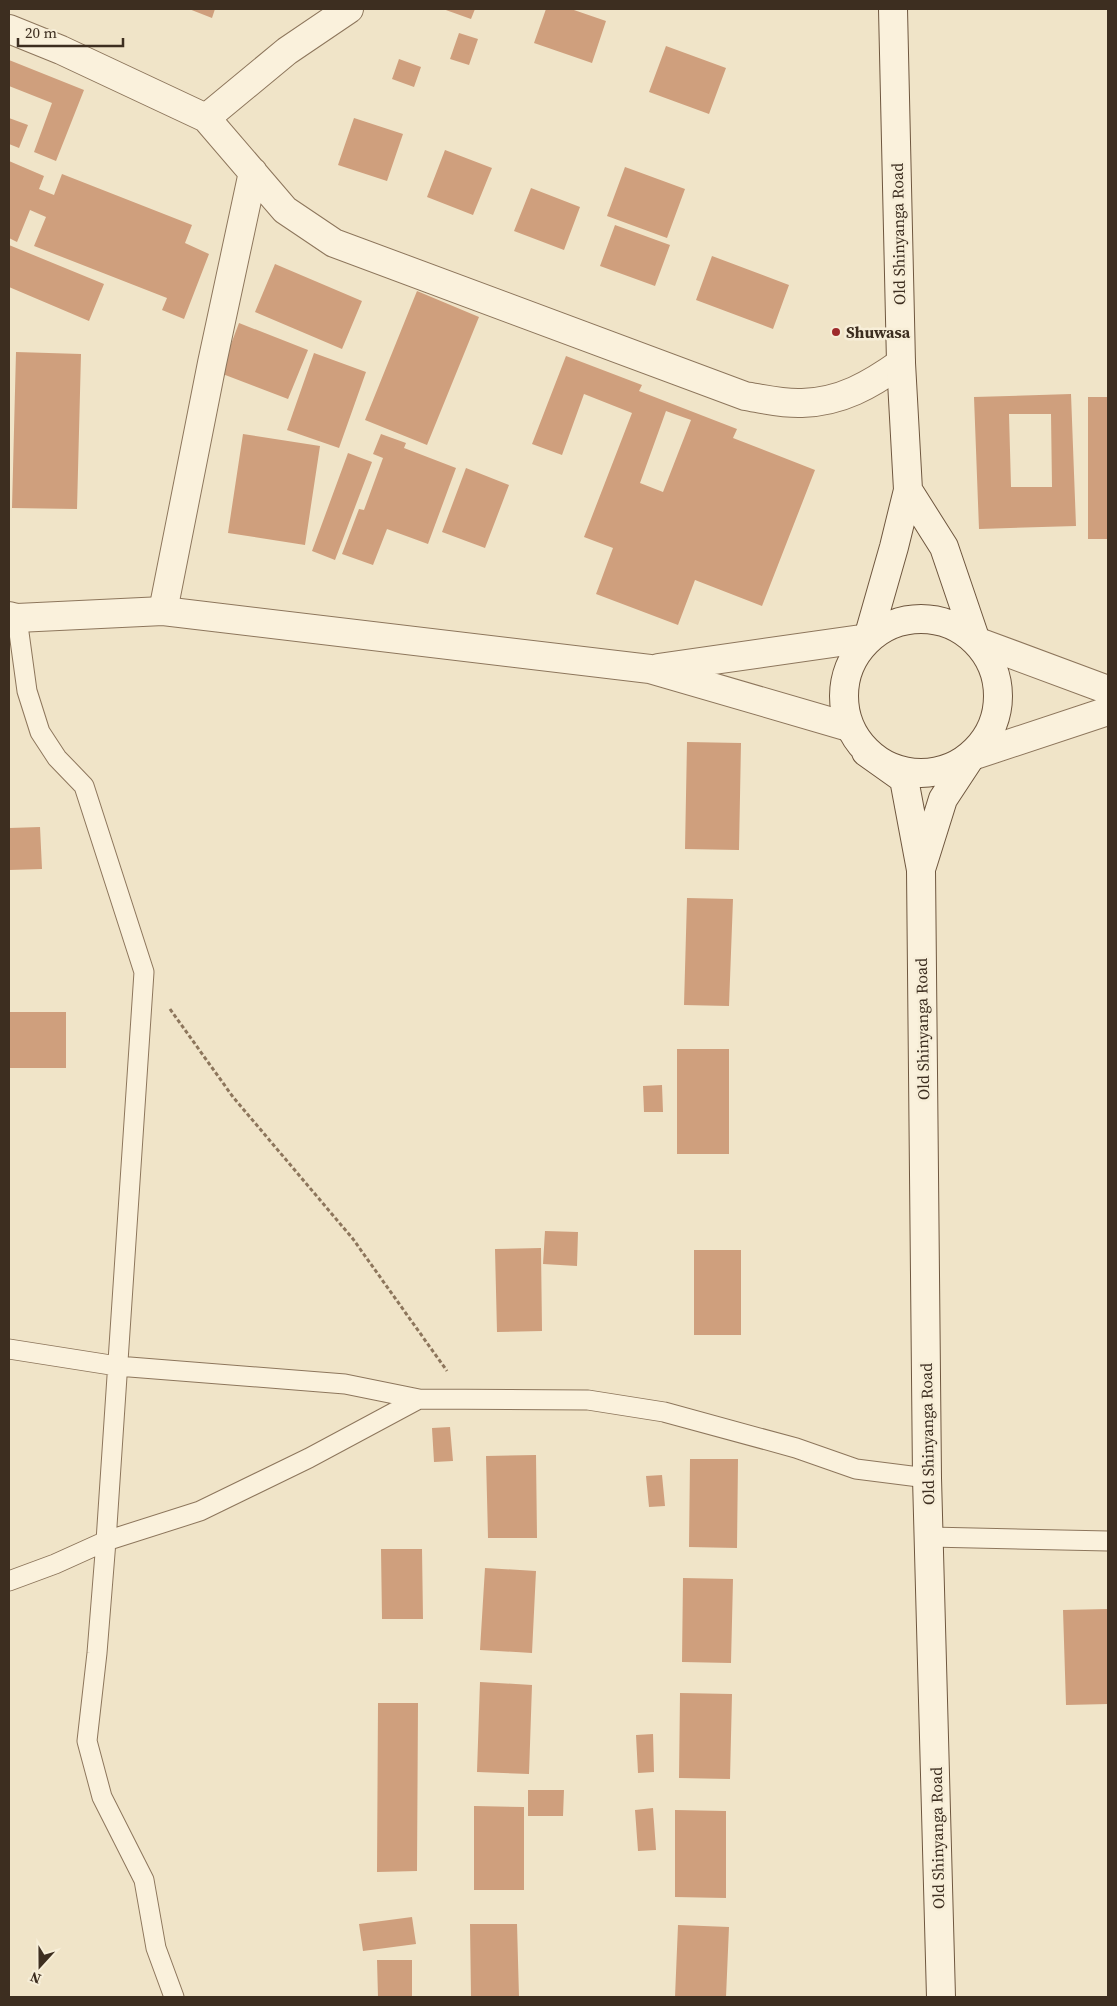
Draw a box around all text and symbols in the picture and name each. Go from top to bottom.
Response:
scale bar [18,15,122,47]
text: 20 m [25,22,57,43]
street label: Old Shinyanga Road [886,163,910,305]
place label: Shuwasa [846,321,911,343]
marker: Shuwasa [830,326,842,338]
street label: Old Shinyanga Road [910,958,934,1100]
street label: Old Shinyanga Road [915,1363,939,1505]
street label: Old Shinyanga Road [925,1767,949,1909]
north arrow [15,1941,65,1991]
text: N [27,1967,44,1989]

